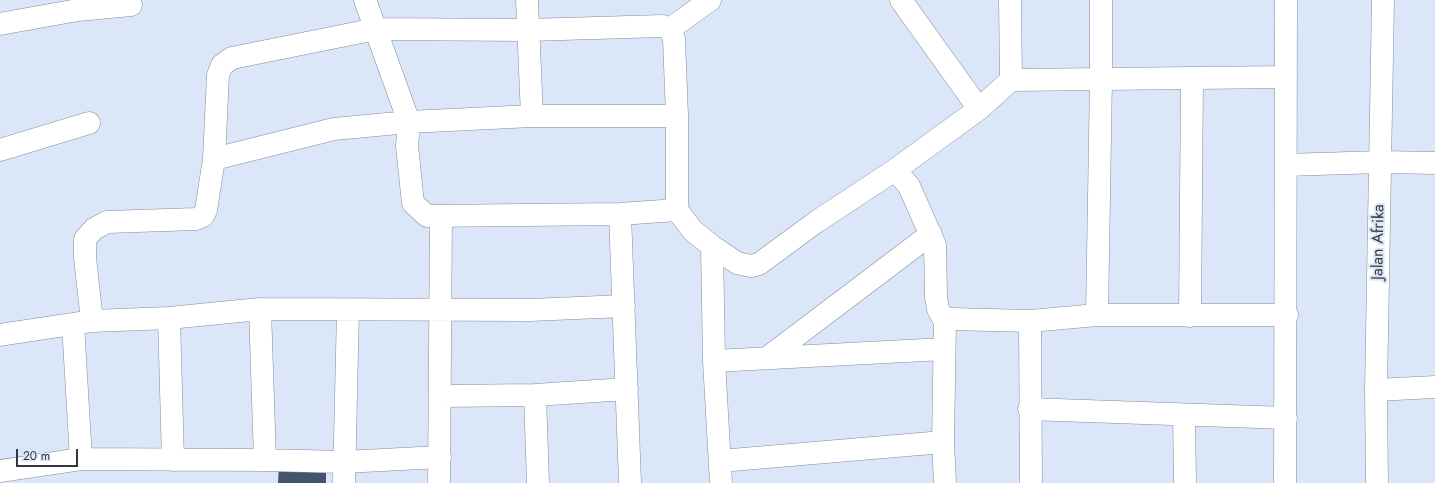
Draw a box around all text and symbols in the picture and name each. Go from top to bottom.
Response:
street label: Jalan Afrika [1369,204,1389,280]
scale bar [18,441,80,467]
text: 20 m [23,447,50,465]

